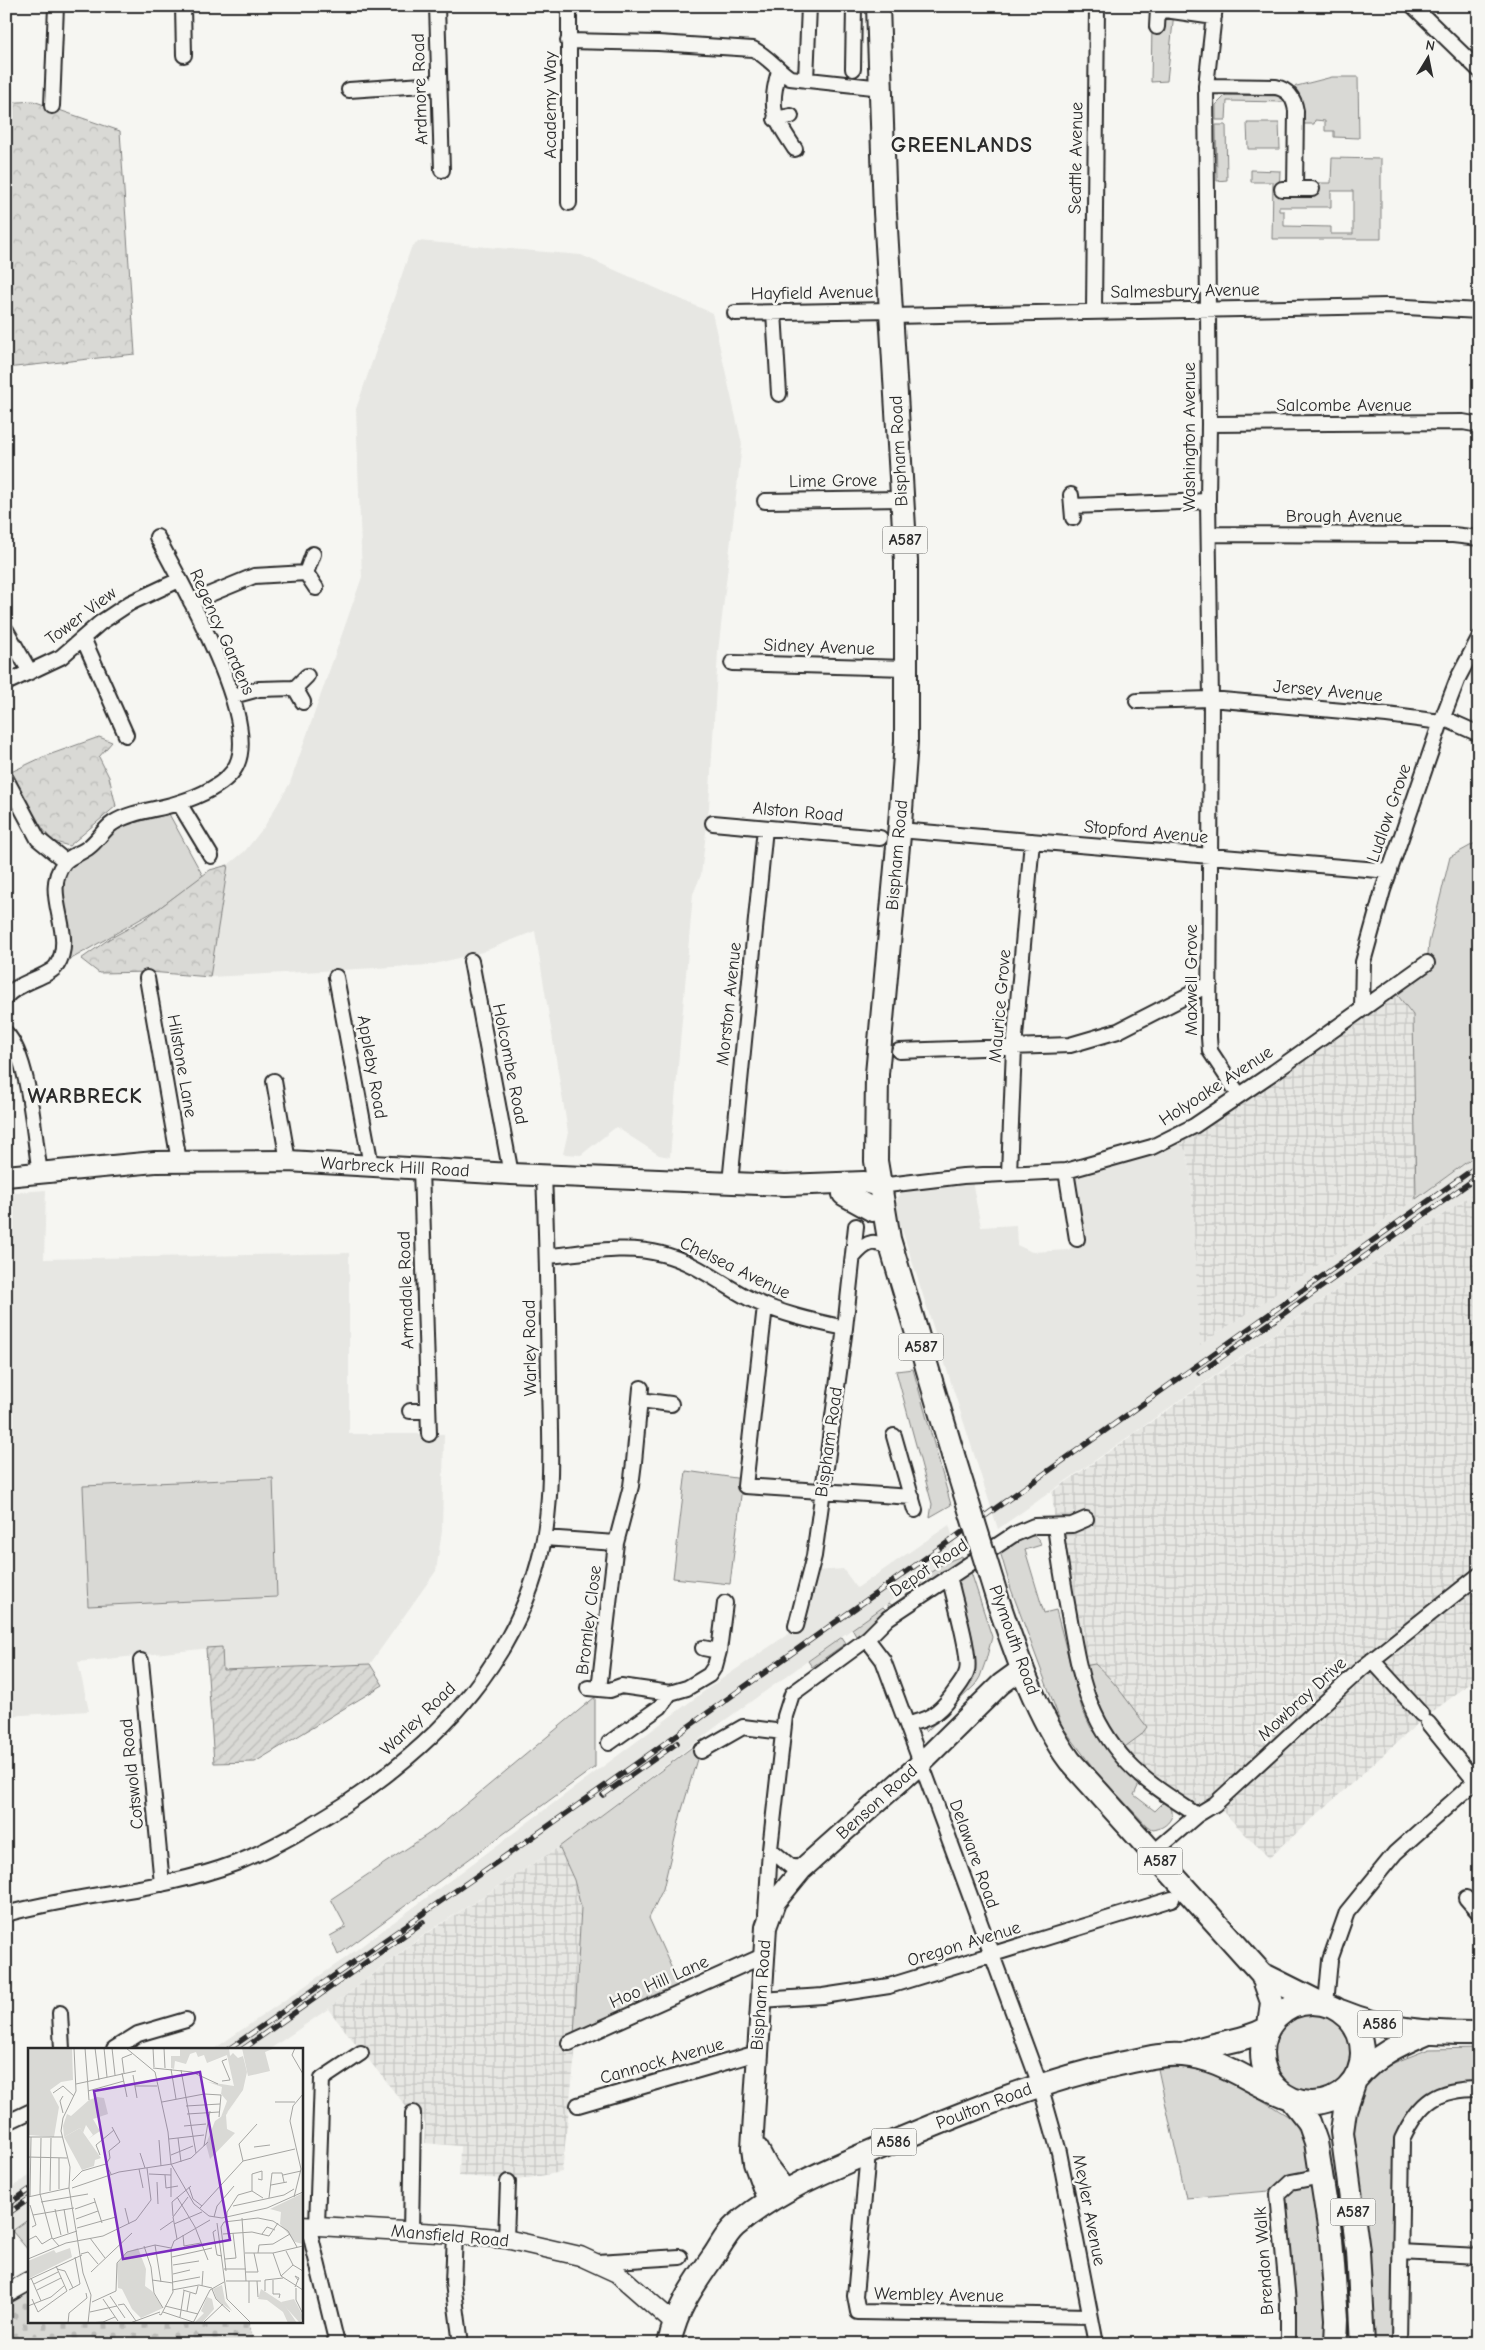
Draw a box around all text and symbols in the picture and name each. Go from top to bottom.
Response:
north arrow [1402,32,1452,82]
street label: Ardmore Road [408,33,432,145]
text: N [1424,37,1436,55]
street label: Academy Way [540,50,561,159]
street label: Seattle Avenue [1065,102,1087,214]
district label: GREENLANDS [891,132,1033,158]
street label: Salmesbury Avenue [1110,279,1260,303]
street label: Hayfield Avenue [750,281,874,305]
street label: Washington Avenue [1179,362,1200,512]
street label: Bispham Road [886,395,912,507]
street label: Salcombe Avenue [1276,395,1412,416]
street label: Lime Grove [789,470,877,492]
street label: Brough Avenue [1286,506,1402,527]
road number: A587 [882,526,928,554]
street label: Regency Gardens [185,566,259,698]
street label: Tower View [41,582,121,649]
street label: Sidney Avenue [763,635,875,659]
street label: Jersey Avenue [1272,676,1384,706]
street label: Ludlow Grove [1362,761,1416,865]
street label: Alston Road [752,798,844,826]
street label: Bispham Road [882,799,912,911]
street label: Stopford Avenue [1083,816,1209,848]
street label: Maxwell Grove [1181,924,1202,1036]
street label: Morston Avenue [712,941,746,1067]
street label: Maurice Grove [985,948,1015,1064]
street label: Holcombe Road [488,1002,532,1126]
street label: Hilstone Lane [163,1013,201,1119]
street label: Appleby Road [353,1013,391,1121]
street label: Holyoake Avenue [1155,1041,1277,1131]
district label: WARBRECK [27,1083,143,1109]
street label: Warbreck Hill Road [320,1153,470,1181]
street label: Armadale Road [393,1230,419,1350]
street label: Chelsea Avenue [676,1232,794,1304]
street label: Warley Road [519,1299,541,1397]
road number: A587 [898,1334,944,1360]
street label: Bispham Road [811,1386,847,1498]
street label: Depot Road [886,1534,972,1602]
street label: Bromley Close [572,1564,606,1676]
street label: Plymouth Road [984,1582,1044,1698]
street label: Mowbray Drive [1253,1653,1351,1745]
street label: Warley Road [376,1678,460,1760]
street label: Cotswold Road [116,1718,148,1830]
street label: Benson Road [832,1760,922,1844]
street label: Delaware Road [945,1797,1003,1911]
road number: A587 [1138,1848,1182,1874]
street label: Oregon Avenue [905,1917,1023,1971]
street label: Bispham Road [747,1939,775,2051]
street label: Hoo Hill Lane [606,1951,712,2013]
road number: A586 [1358,2010,1402,2038]
street label: Cannock Avenue [598,2033,726,2089]
inset map [28,2048,302,2322]
street label: Poulton Road [933,2078,1035,2134]
road number: A586 [872,2128,916,2156]
street label: Meyler Avenue [1068,2152,1110,2268]
road number: A587 [1330,2198,1376,2226]
street label: Brendon Walk [1250,2206,1278,2316]
street label: Mansfield Road [390,2220,510,2252]
street label: Wembley Avenue [874,2283,1004,2307]

